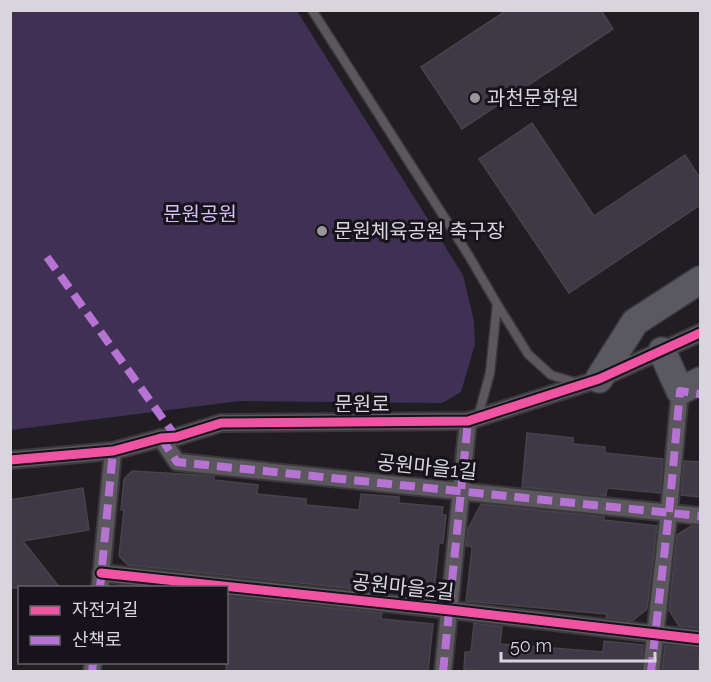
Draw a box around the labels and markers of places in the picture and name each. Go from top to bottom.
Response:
place label: 과천문화원 [487,86,579,110]
marker: 과천문화원 [468,91,482,105]
place label: 문원체육공원 축구장 [334,219,505,243]
marker: 문원체육공원 축구장 [315,224,329,238]

